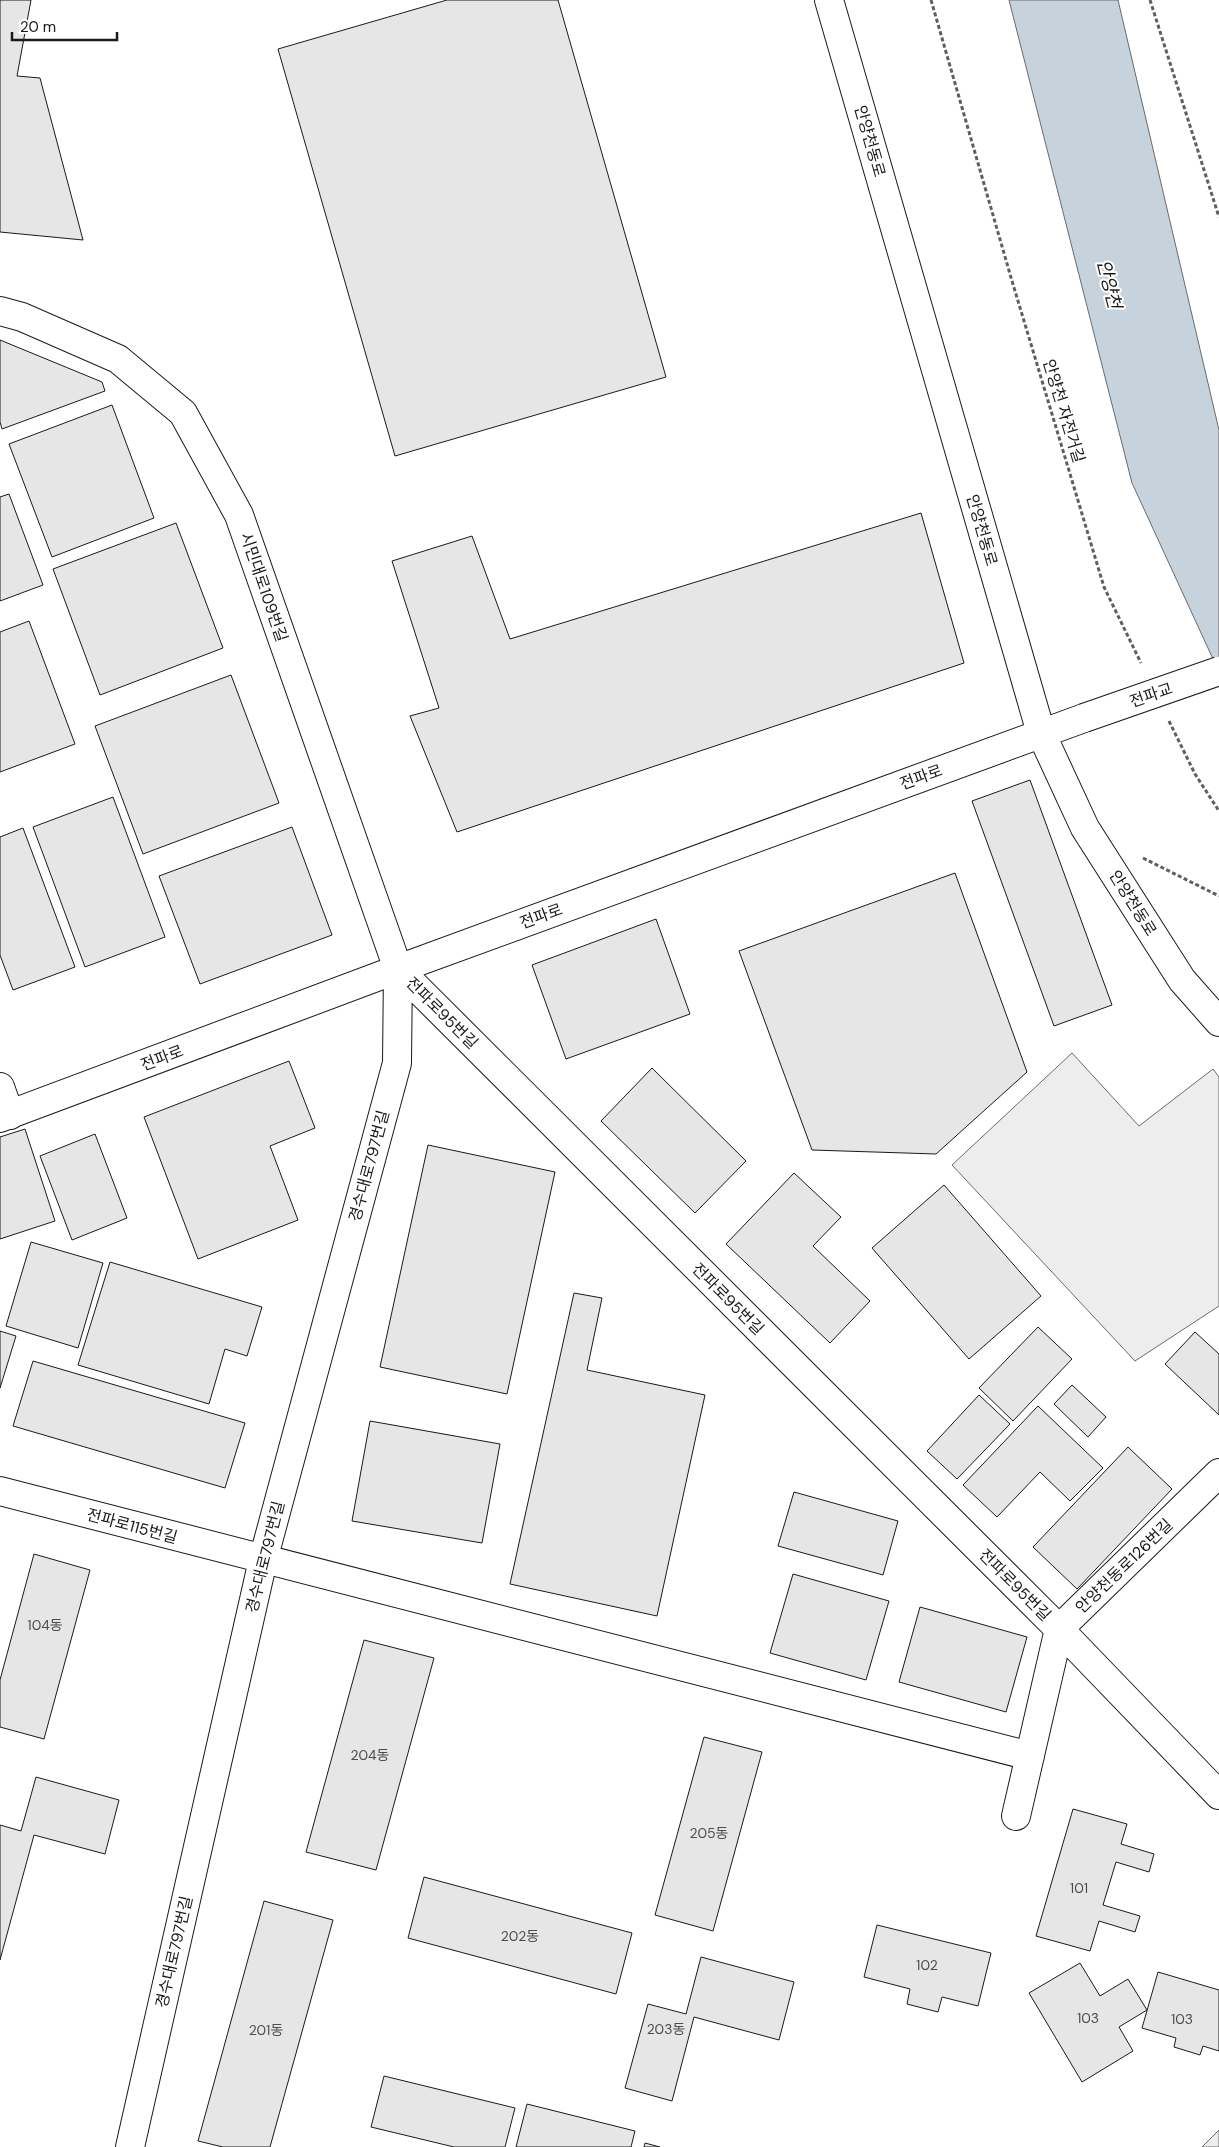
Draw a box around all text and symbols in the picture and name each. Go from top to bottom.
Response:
scale bar [12,10,118,42]
text: 20 m [20,17,56,37]
street label: 안양천동로 [850,103,890,180]
water label: 안양천 [1091,257,1127,313]
street label: 안양천 자전거길 [1038,357,1090,465]
street label: 안양천동로 [962,492,1002,569]
street label: 시민대로109번길 [235,530,293,644]
street label: 전파교 [1127,678,1175,712]
street label: 전파로 [897,759,946,794]
street label: 안양천동로 [1105,866,1162,940]
street label: 전파로 [517,898,566,933]
street label: 전파로95번길 [402,973,482,1053]
street label: 전파로 [138,1040,187,1076]
street label: 경수대로797번길 [344,1108,394,1224]
street label: 전파로95번길 [688,1259,768,1339]
street label: 경수대로797번길 [241,1499,289,1615]
street label: 전파로115번길 [84,1504,180,1548]
street label: 안양천동로126번길 [1071,1514,1177,1618]
street label: 전파로95번길 [975,1545,1055,1625]
house number: 104동 [27,1616,63,1634]
house number: 204동 [351,1746,390,1764]
house number: 205동 [690,1824,729,1842]
house number: 101 [1070,1879,1088,1897]
street label: 경수대로797번길 [151,1894,197,2010]
house number: 202동 [501,1927,539,1945]
house number: 102 [916,1956,938,1974]
house number: 103 [1077,2009,1099,2027]
house number: 103 [1171,2010,1193,2028]
house number: 203동 [647,2020,685,2038]
house number: 201동 [249,2021,283,2039]

